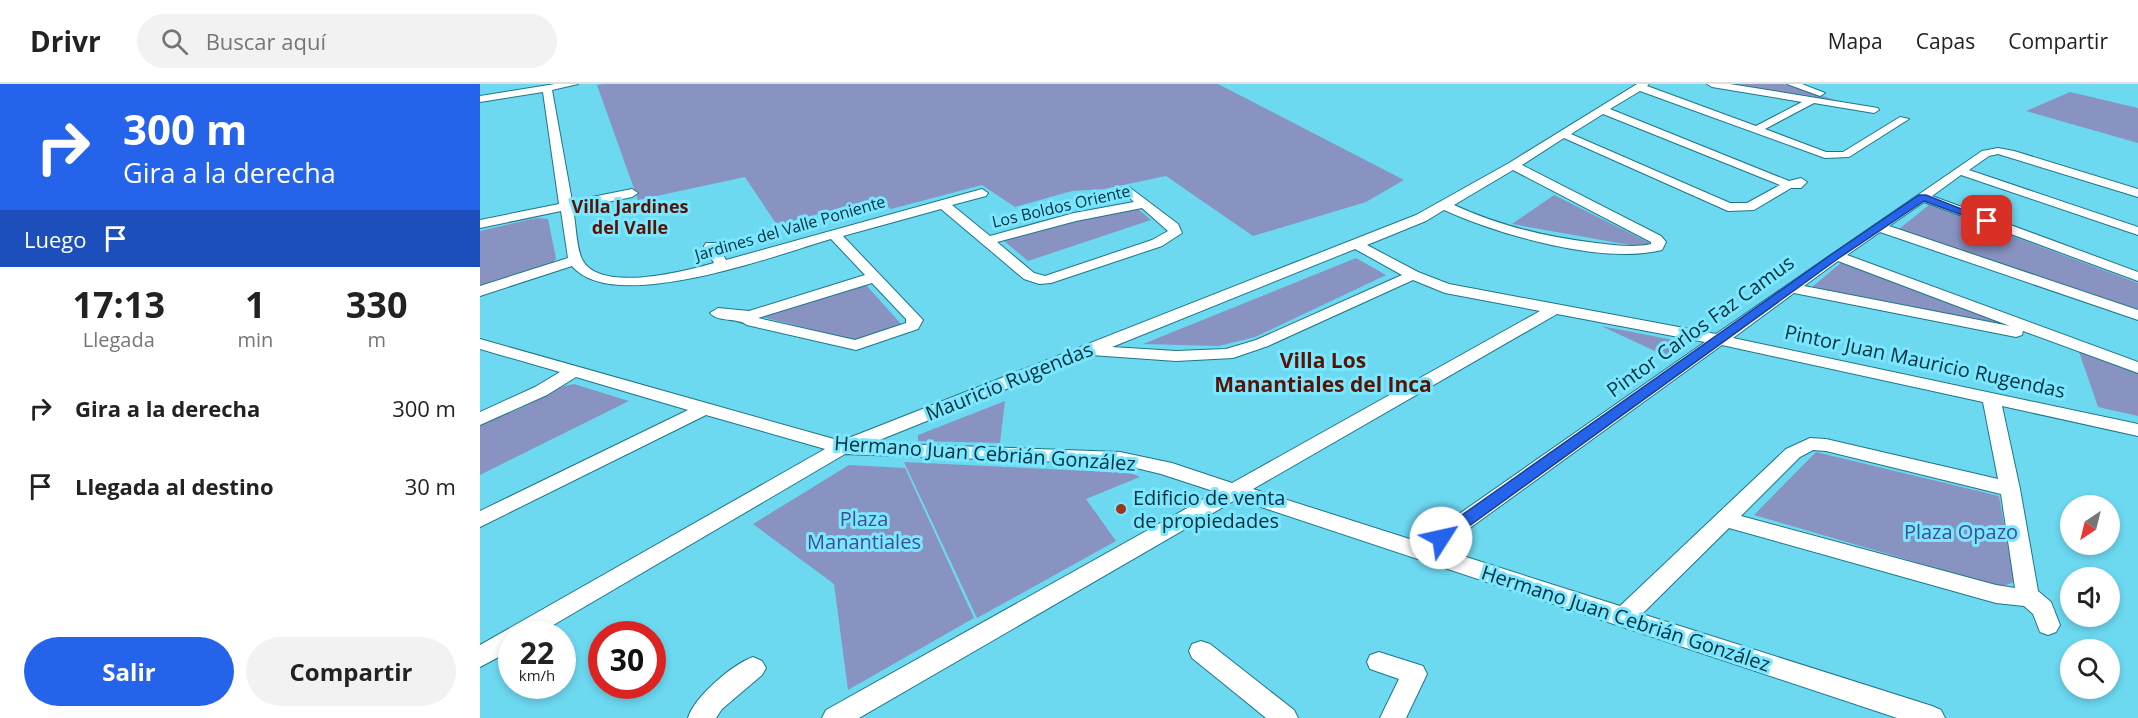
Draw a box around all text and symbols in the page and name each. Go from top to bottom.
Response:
search box [137,14,557,68]
text: Drivr [30,22,101,60]
icon: search [158,25,191,58]
text: Buscar aquí [206,26,326,56]
text: Mapa [1828,27,1883,55]
text: Capas [1916,27,1975,55]
text: Compartir [2008,27,2108,55]
text: 300 m [123,100,247,157]
icon: right [24,108,102,186]
text: Gira a la derecha [123,154,336,191]
street label: Los Boldos Oriente [990,179,1132,233]
street label: Jardines del Valle Poniente [690,190,888,266]
district label: Villa Jardines del Valle [571,194,689,239]
pin [1961,195,2012,246]
icon: arrive [1970,204,2003,237]
icon: arrive [99,222,132,255]
text: Luego [24,224,87,254]
street label: Pintor Carlos Faz Camus [1601,249,1799,403]
text: 17:13 [72,280,165,329]
text: 1 [245,280,266,329]
text: 330 [346,280,408,329]
street label: Pintor Juan Mauricio Rugendas [1782,318,2068,404]
text: Llegada [83,326,155,353]
text: min [237,326,273,353]
text: m [367,326,386,353]
street label: Mauricio Rugendas [921,335,1097,427]
district label: Villa Los Manantiales del Inca [1214,346,1432,398]
icon: right [24,392,57,425]
text: Gira a la derecha [75,393,260,423]
text: 300 m [392,393,456,423]
street label: Hermano Juan Cebrián González [833,429,1137,477]
icon: arrive [24,470,57,503]
text: Llegada al destino [75,471,274,501]
text: 30 m [405,471,456,501]
place label: Edificio de venta de propiedades [1133,484,1285,534]
north arrow [2060,495,2120,555]
map controls [2060,495,2120,699]
marker: Edificio de venta de propiedades [1114,502,1128,516]
park label: Plaza Manantiales [807,505,921,555]
position arrow [1409,506,1473,570]
park label: Plaza Opazo [1904,518,2018,545]
street label: Hermano Juan Cebrián González [1478,558,1774,678]
button: sound [2060,567,2120,627]
speed limit sign: 30 [588,621,666,699]
text: 22 [520,632,554,673]
button: Salir [24,637,234,706]
button: Compartir [246,637,456,706]
button: search [2060,639,2120,699]
text: km/h [519,665,555,685]

